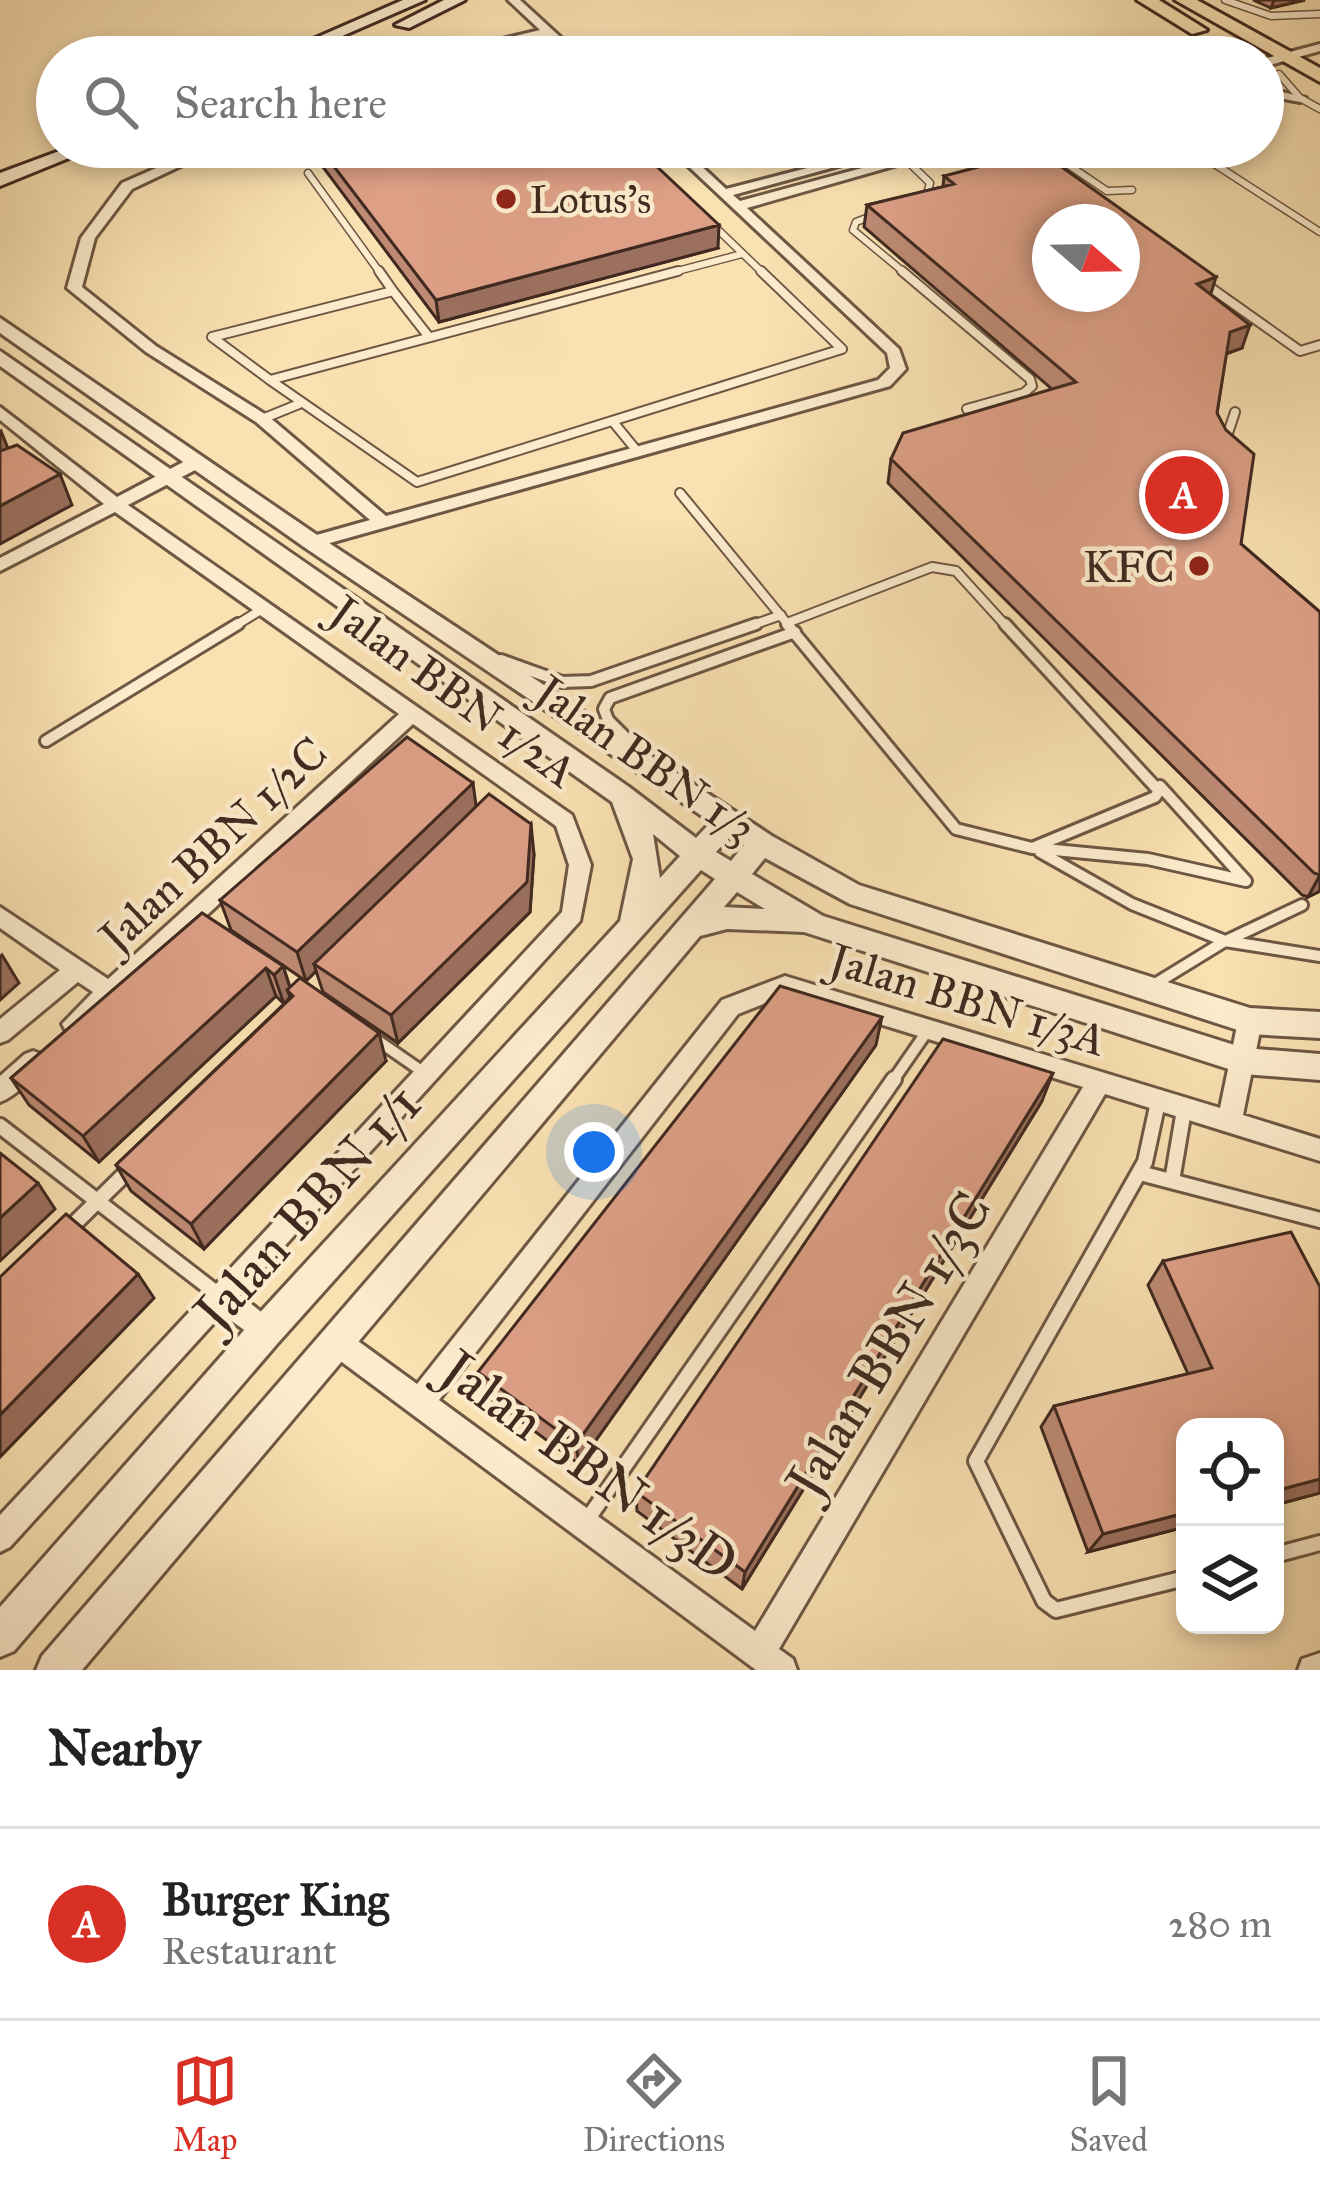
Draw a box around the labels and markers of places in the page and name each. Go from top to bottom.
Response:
place label: Lotus's [530,176,651,224]
marker: Lotus's [493,186,519,212]
pin: A [1145,450,1223,540]
place label: KFC [1083,539,1175,594]
marker: KFC [1186,553,1212,579]

